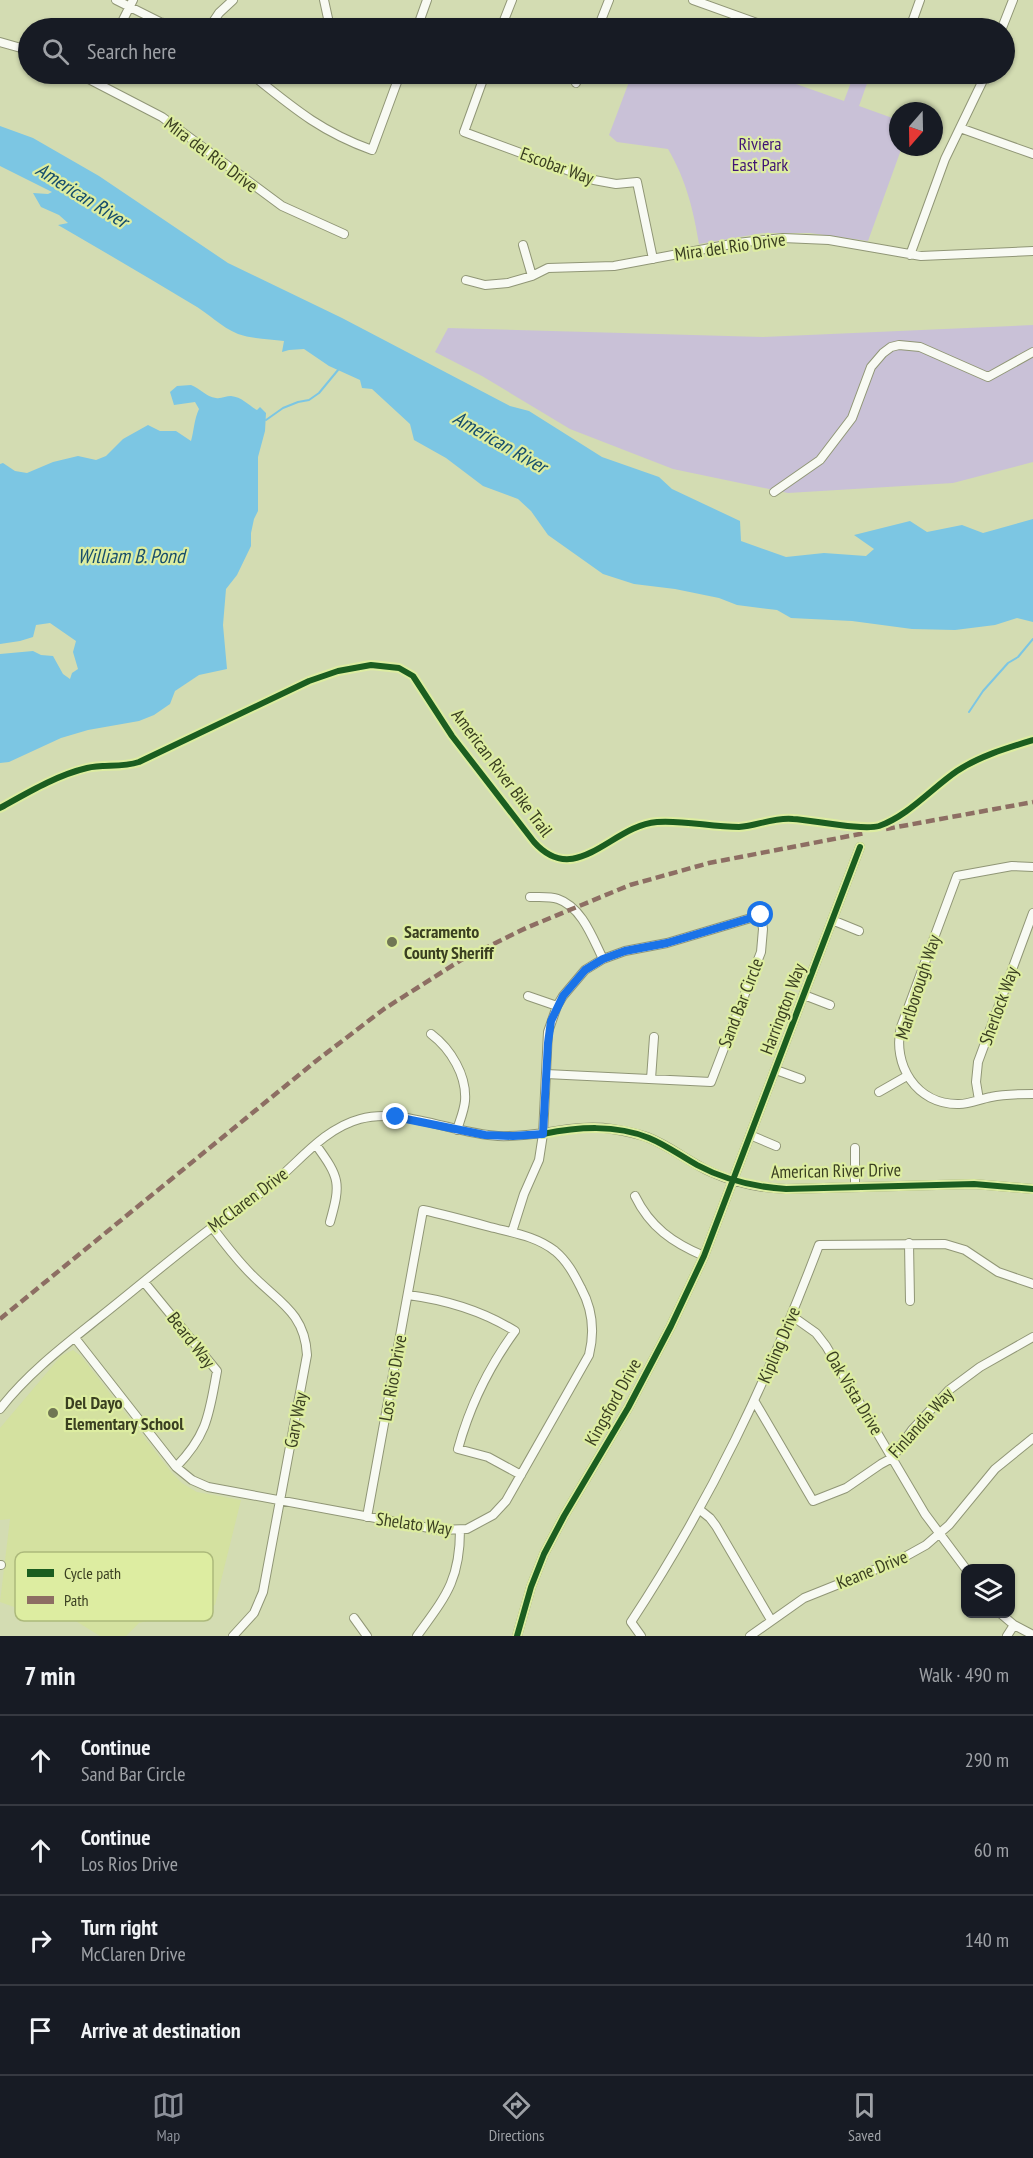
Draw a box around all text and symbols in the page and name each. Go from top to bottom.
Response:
search box [18,18,1015,84]
icon: search [39,35,72,68]
text: Search here [87,37,176,65]
north arrow [889,102,943,156]
street label: Mira del Rio Drive [160,112,263,197]
park label: Riviera East Park [732,132,788,176]
street label: Escobar Way [517,142,597,190]
water label: American River [31,156,135,235]
street label: Mira del Rio Drive [673,227,787,266]
water label: American River [448,405,554,481]
water label: William B. Pond [77,543,187,569]
street label: American River Bike Trail [447,704,558,842]
route start [747,901,773,927]
place label: Sacramento County Sheriff [404,920,495,964]
street label: Marlborough Way [890,931,945,1042]
marker: Sacramento County Sheriff [385,935,399,949]
street label: Sand Bar Circle [713,955,768,1051]
street label: Harrington Way [755,960,811,1058]
street label: Sherlock Way [974,963,1023,1048]
route end [382,1103,408,1129]
street label: American River Drive [771,1158,901,1183]
street label: McClaren Drive [203,1162,292,1237]
street label: Kipling Drive [752,1303,805,1387]
street label: Beard Way [162,1307,221,1372]
street label: Los Rios Drive [374,1333,411,1423]
street label: Oak Vista Drive [820,1347,888,1439]
street label: Kingsford Drive [579,1354,646,1449]
street label: Finlandia Way [883,1383,958,1462]
street label: Gary Way [279,1390,312,1450]
place label: Del Dayo Elementary School [65,1391,184,1435]
marker: Del Dayo Elementary School [46,1406,60,1420]
street label: Shelato Way [375,1507,454,1540]
street label: Keane Drive [833,1545,911,1594]
legend [15,1552,213,1621]
text: Cycle path [64,1563,121,1583]
map controls [961,1564,1015,1618]
button: layers [961,1564,1015,1618]
text: Path [64,1590,89,1610]
text: 7 min [24,1659,75,1692]
text: Walk · 490 m [919,1662,1009,1688]
text: Continue [81,1733,151,1761]
icon: ahead [24,1744,57,1777]
text: 290 m [965,1747,1009,1773]
text: Sand Bar Circle [81,1761,185,1787]
text: Continue [81,1823,151,1851]
icon: ahead [24,1834,57,1867]
text: 60 m [974,1837,1009,1863]
text: Los Rios Drive [81,1851,178,1877]
text: Turn right [81,1913,158,1941]
icon: right [24,1924,57,1957]
text: 140 m [965,1927,1009,1953]
text: McClaren Drive [81,1941,186,1967]
icon: arrive [24,2014,57,2047]
text: Arrive at destination [81,2016,241,2044]
tab: Map [152,2089,185,2145]
tab: Directions [489,2089,544,2145]
tab: Saved [848,2089,881,2145]

